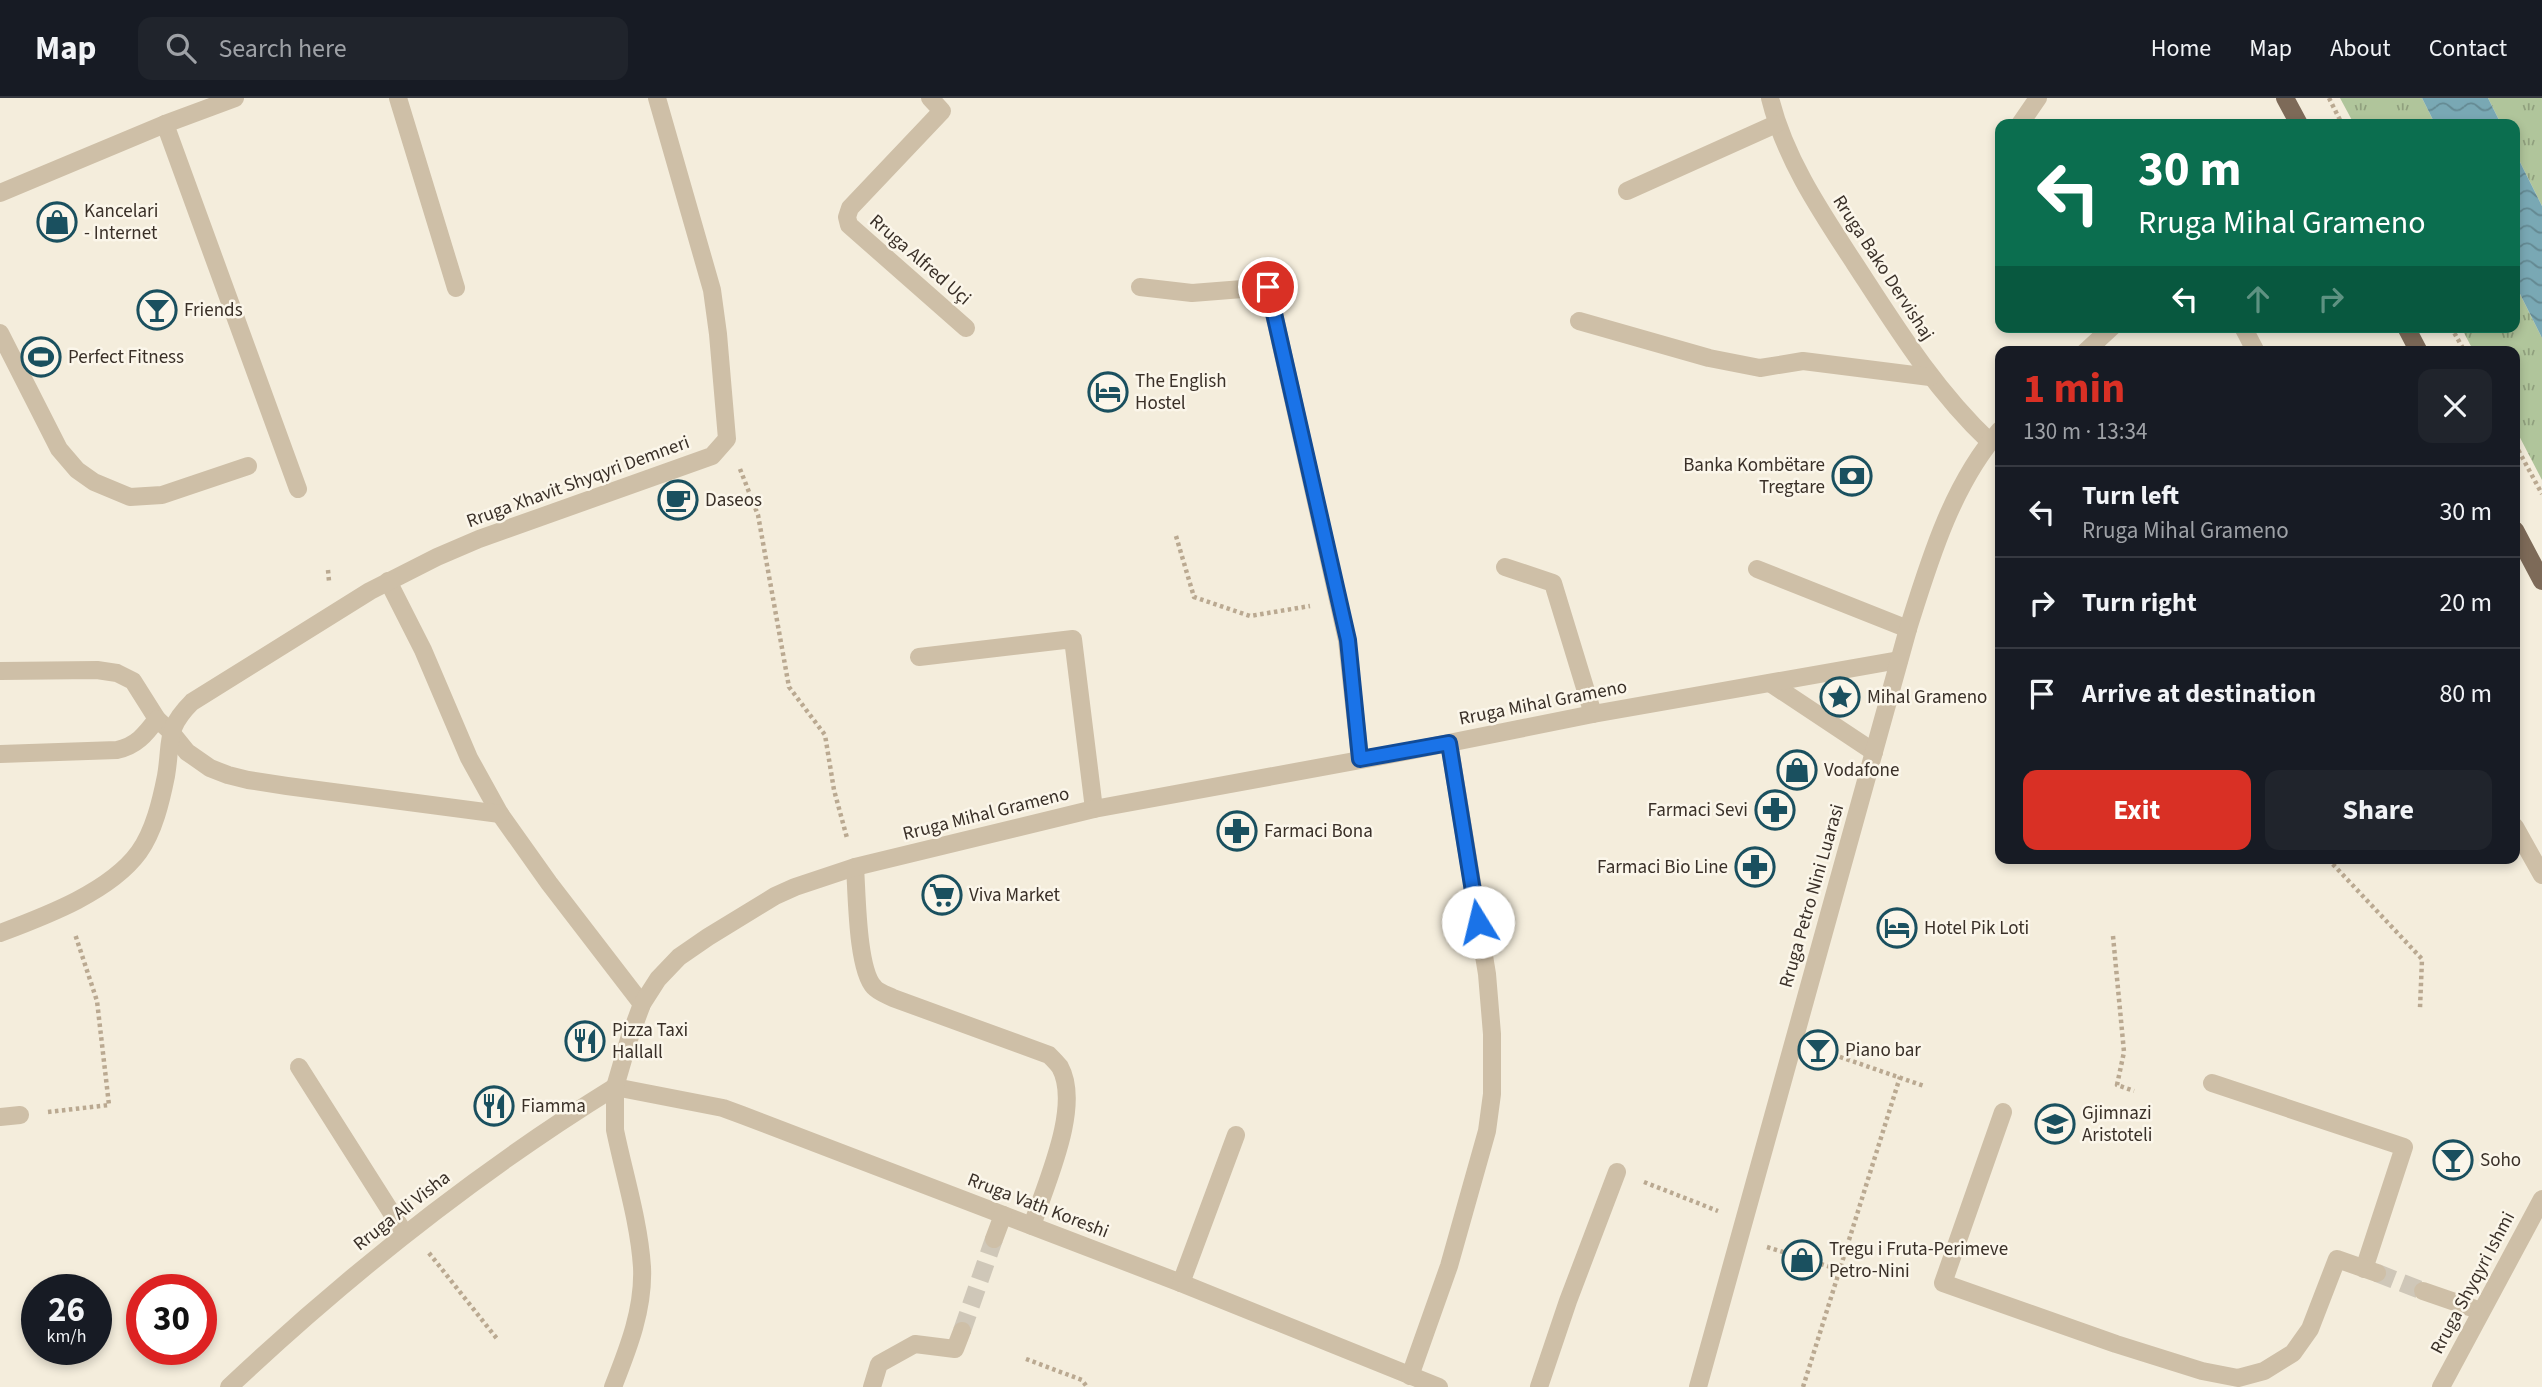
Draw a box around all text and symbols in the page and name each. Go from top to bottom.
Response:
search box [138,17,628,80]
text: Map [35,25,96,72]
icon: search [162,29,200,67]
text: Search here [218,30,347,67]
text: Home [2151,31,2211,66]
text: Map [2249,31,2292,66]
text: About [2330,31,2391,66]
text: Contact [2429,31,2507,66]
text: 30 m [2138,135,2242,205]
icon: left [2023,147,2114,238]
street label: Rruga Bako Dervishaj [1826,190,1940,346]
place label: Kancelari - Internet [84,198,158,247]
text: Rruga Mihal Grameno [2138,200,2426,246]
shop icon: Kancelari - Internet [36,201,78,243]
street label: Rruga Alfred Uçi [863,208,977,312]
pin [1238,257,1298,317]
icon: arrive [1249,268,1287,306]
icon: left [2166,280,2204,318]
icon: ahead [2239,280,2277,318]
icon: right [2312,280,2350,318]
bar icon: Friends [136,289,178,331]
place label: Friends [184,297,243,324]
sports icon: Perfect Fitness [20,336,62,378]
place label: Perfect Fitness [68,344,184,371]
text: 1 min [2023,359,2125,419]
place label: The English Hostel [1135,368,1227,417]
button: close [2418,369,2492,443]
hotel icon: The English Hostel [1087,371,1129,413]
text: 130 m · 13:34 [2023,415,2147,448]
street label: Rruga Xhavit Shyqyri Demneri [463,429,693,535]
place label: Banka Kombëtare Tregtare [1683,452,1825,501]
bank icon: Banka Kombëtare Tregtare [1831,455,1873,497]
text: Turn left [2082,477,2179,514]
cafe icon: Daseos [657,479,699,521]
place label: Daseos [705,487,762,514]
icon: left [2023,493,2061,531]
text: 30 m [2439,493,2492,530]
text: Rruga Mihal Grameno [2082,514,2289,547]
icon: right [2023,584,2061,622]
text: Turn right [2082,584,2197,621]
text: 20 m [2439,584,2492,621]
street label: Rruga Mihal Grameno [1457,673,1629,733]
icon: arrive [2023,675,2061,713]
text: Arrive at destination [2082,675,2316,712]
text: 80 m [2439,675,2492,712]
place icon: Mihal Grameno [1819,676,1861,718]
place label: Mihal Grameno [1867,684,1987,711]
shop icon: Vodafone [1776,749,1818,791]
place label: Vodafone [1824,757,1899,784]
button: Exit [2023,770,2251,850]
button: Share [2265,770,2492,850]
street label: Rruga Mihal Grameno [900,780,1072,848]
pharmacy icon: Farmaci Sevi [1754,789,1796,831]
place label: Farmaci Sevi [1647,797,1748,824]
street label: Rruga Petro Nini Luarasi [1773,801,1851,991]
pharmacy icon: Farmaci Bona [1216,810,1258,852]
place label: Farmaci Bona [1264,818,1373,845]
pharmacy icon: Farmaci Bio Line [1734,846,1776,888]
place label: Farmaci Bio Line [1597,854,1728,881]
supermarket icon: Viva Market [921,874,963,916]
place label: Viva Market [969,882,1061,909]
position arrow [1441,885,1515,959]
hotel icon: Hotel Pik Loti [1876,907,1918,949]
place label: Hotel Pik Loti [1924,915,2029,942]
place label: Pizza Taxi Hallall [612,1017,688,1066]
restaurant icon: Pizza Taxi Hallall [564,1020,606,1062]
bar icon: Piano bar [1797,1029,1839,1071]
place label: Piano bar [1845,1037,1921,1064]
restaurant icon: Fiamma [473,1085,515,1127]
place label: Fiamma [521,1093,586,1120]
place label: Gjimnazi Aristoteli [2082,1100,2152,1149]
school or university icon: Gjimnazi Aristoteli [2034,1103,2076,1145]
bar icon: Soho [2432,1139,2474,1181]
place label: Soho [2480,1147,2521,1174]
street label: Rruga Ali Visha [348,1165,456,1257]
street label: Rruga Vath Koreshi [963,1167,1113,1245]
street label: Rruga Shyqyri Ishmi [2424,1207,2522,1359]
place label: Tregu i Fruta-Perimeve Petro-Nini [1829,1236,2008,1285]
shop icon: Tregu i Fruta-Perimeve Petro-Nini [1781,1239,1823,1281]
speed limit sign: 30 [126,1274,217,1365]
text: 26 [48,1285,85,1335]
text: km/h [47,1324,86,1349]

